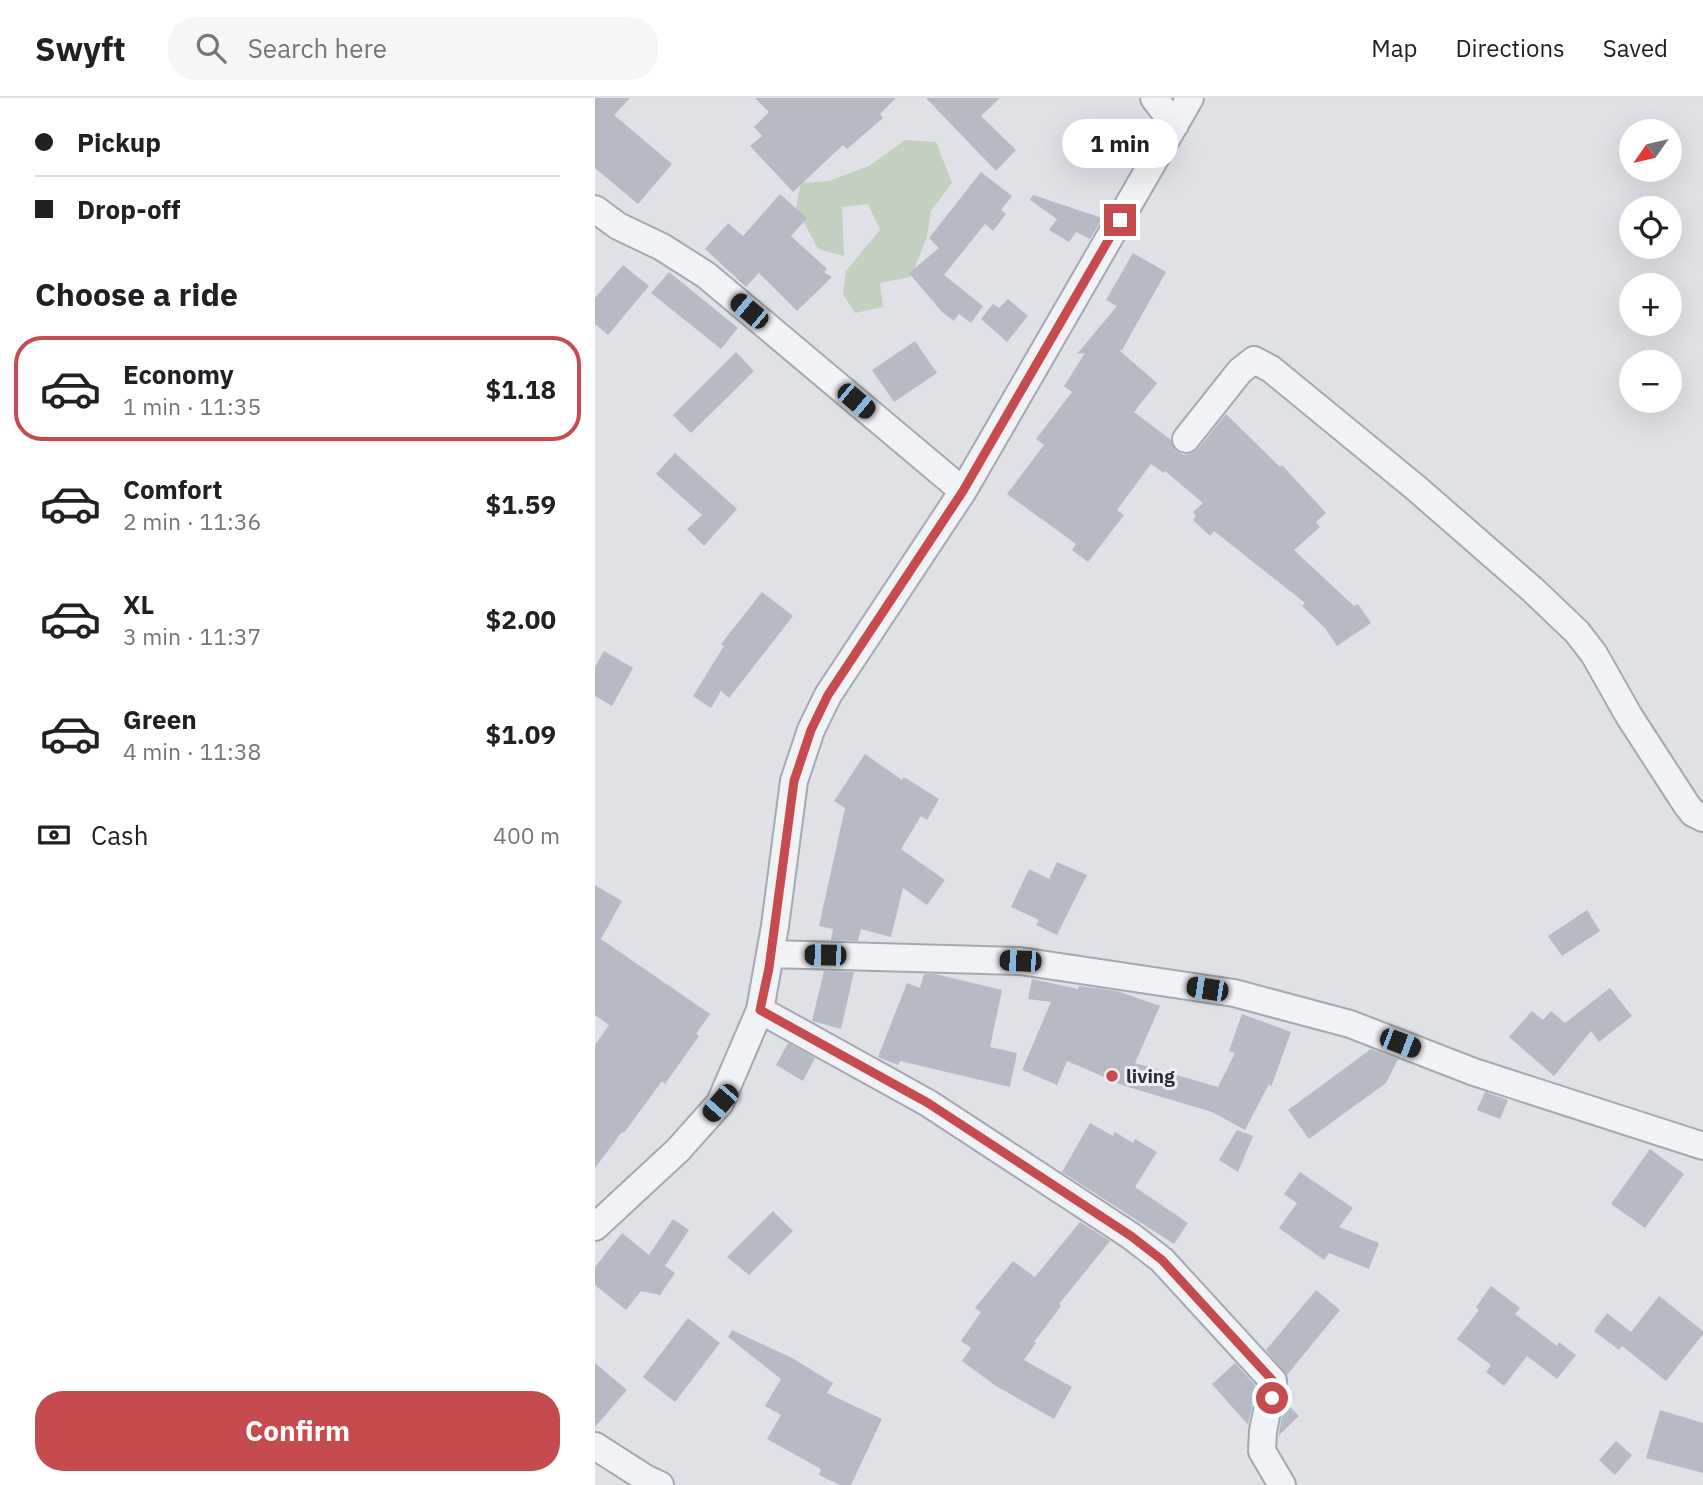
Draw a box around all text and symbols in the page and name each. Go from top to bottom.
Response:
search box [168,17,658,80]
text: Swyft [35,27,126,70]
icon: search [192,29,230,67]
text: Search here [248,31,387,65]
text: Map [1371,32,1417,64]
text: Directions [1455,32,1565,64]
text: Saved [1603,32,1668,64]
callout: 1 min [1062,118,1178,167]
north arrow [1619,119,1682,182]
map controls [1619,119,1682,413]
text: Pickup [77,125,161,159]
text: 1 min [1090,128,1150,158]
text: Drop-off [77,192,180,226]
button: locate [1619,196,1682,259]
route end [1104,204,1136,236]
text: Choose a ride [35,273,238,315]
button: + [1619,273,1682,336]
car [727,289,772,333]
button: − [1619,350,1682,413]
icon: car [39,357,102,420]
text: Economy [123,357,234,391]
text: $1.18 [486,372,556,406]
car [834,379,879,423]
text: 1 min · 11:35 [123,391,261,421]
icon: car [39,472,102,535]
text: Comfort [123,472,222,506]
text: $1.59 [486,487,556,521]
text: 2 min · 11:36 [123,506,261,536]
icon: car [39,587,102,650]
text: XL [123,587,154,621]
text: $2.00 [486,602,556,636]
text: 3 min · 11:37 [123,621,261,651]
icon: car [39,702,102,765]
text: Green [123,702,197,736]
text: $1.09 [486,717,556,751]
text: 4 min · 11:38 [123,736,261,766]
icon: cash [35,816,73,854]
text: Cash [91,818,148,852]
text: 400 m [493,820,560,850]
car [804,944,847,966]
car [999,950,1042,972]
car [1185,975,1230,1003]
car [1377,1026,1424,1060]
place label: living [1126,1064,1175,1088]
marker: living [1104,1068,1120,1084]
car [699,1080,742,1126]
route start [1256,1382,1288,1414]
button: Confirm [35,1391,560,1471]

